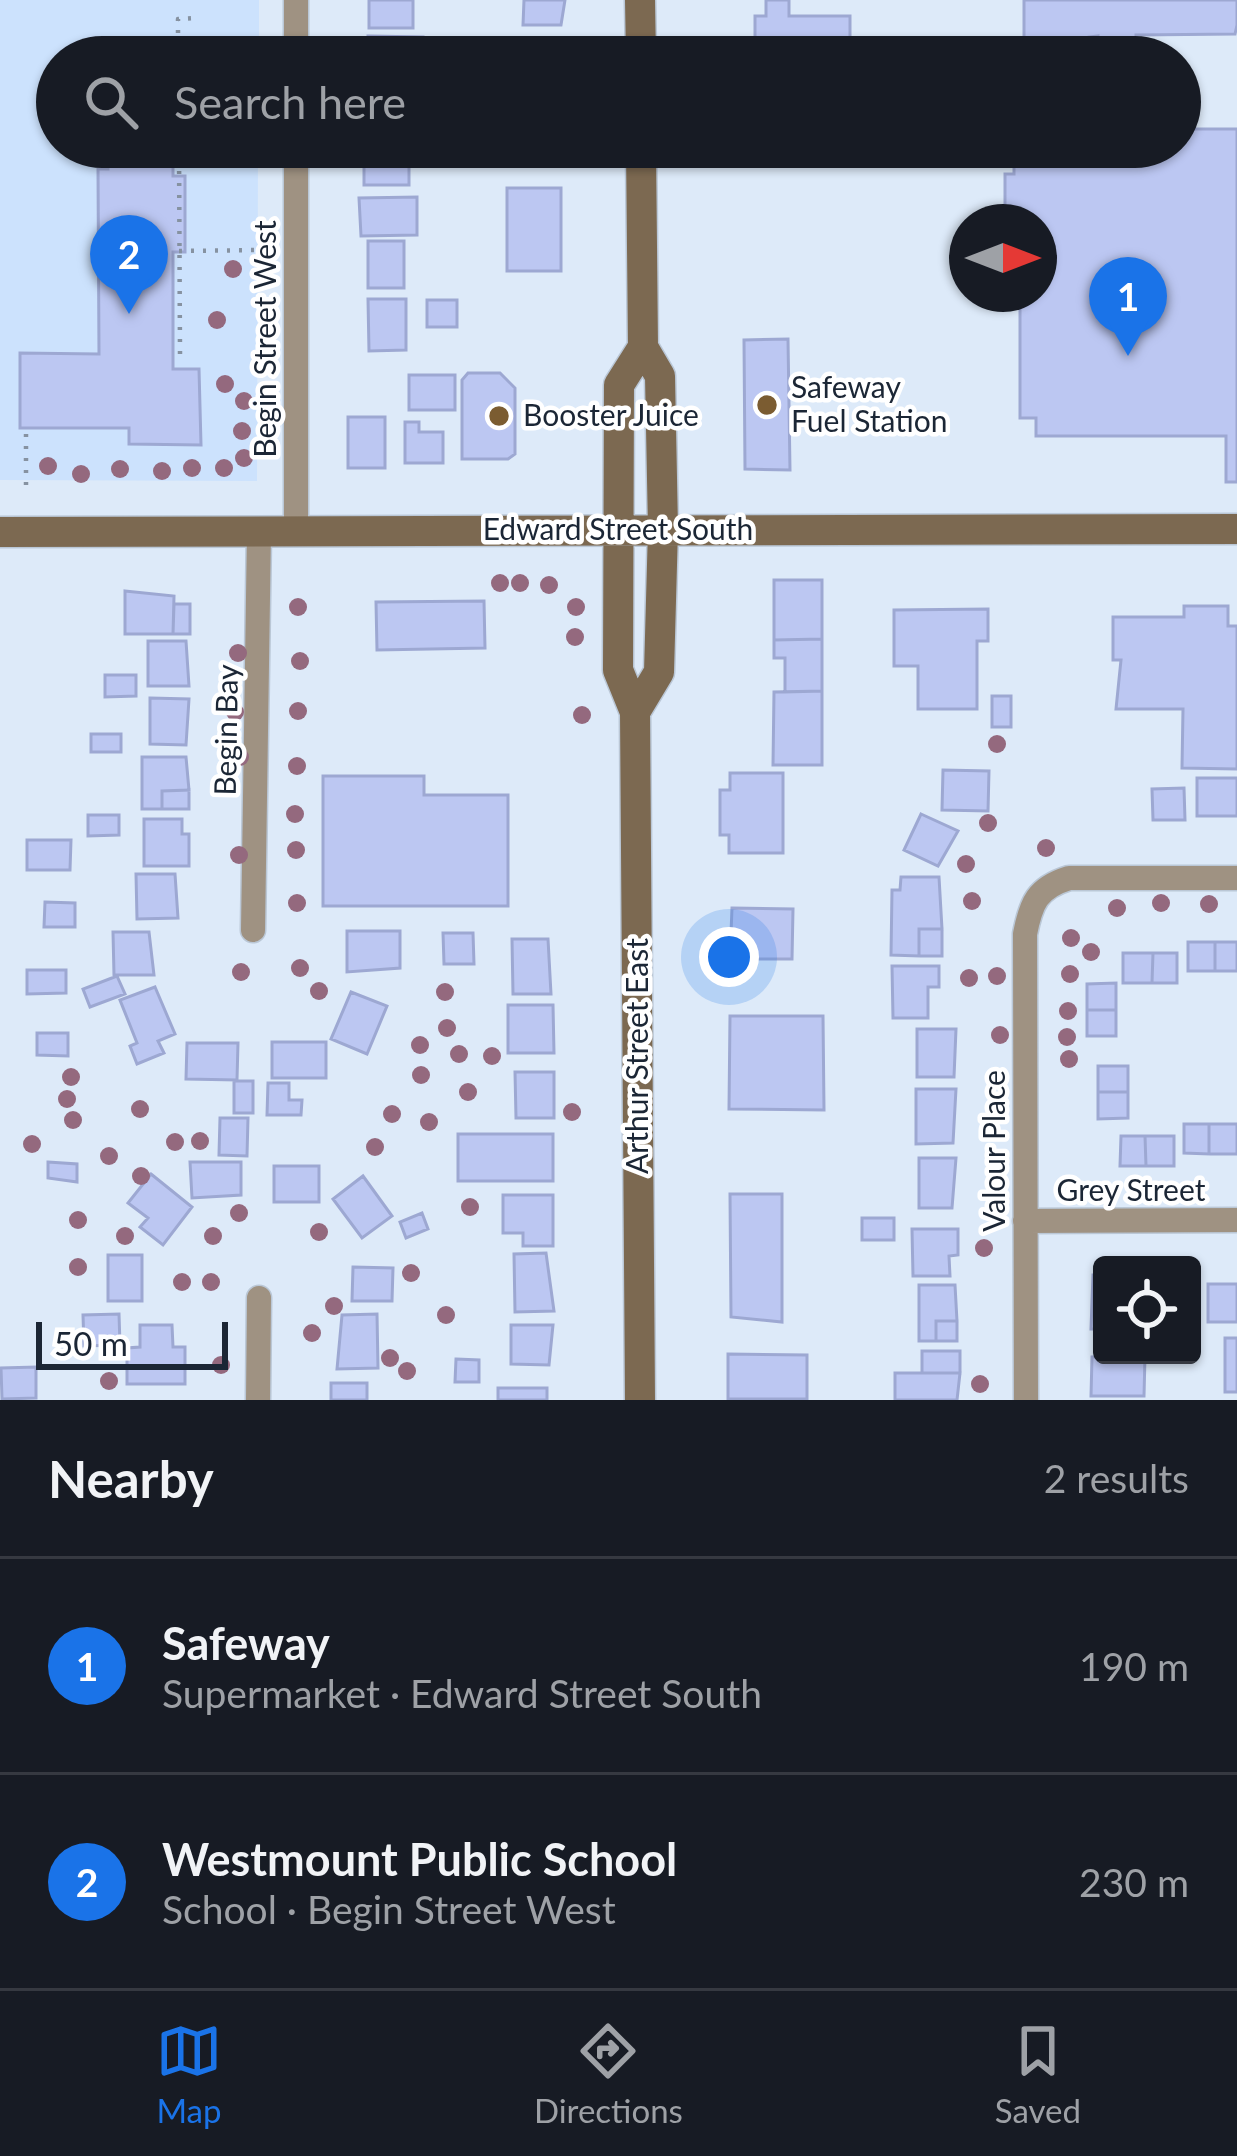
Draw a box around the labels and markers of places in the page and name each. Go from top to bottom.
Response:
pin: 2 [90,215,168,314]
pin: 1 [1089,257,1167,356]
place label: Safeway Fuel Station [791,368,947,438]
marker: Safeway Fuel Station [754,392,780,418]
place label: Booster Juice [523,396,699,432]
marker: Booster Juice [486,403,512,429]

